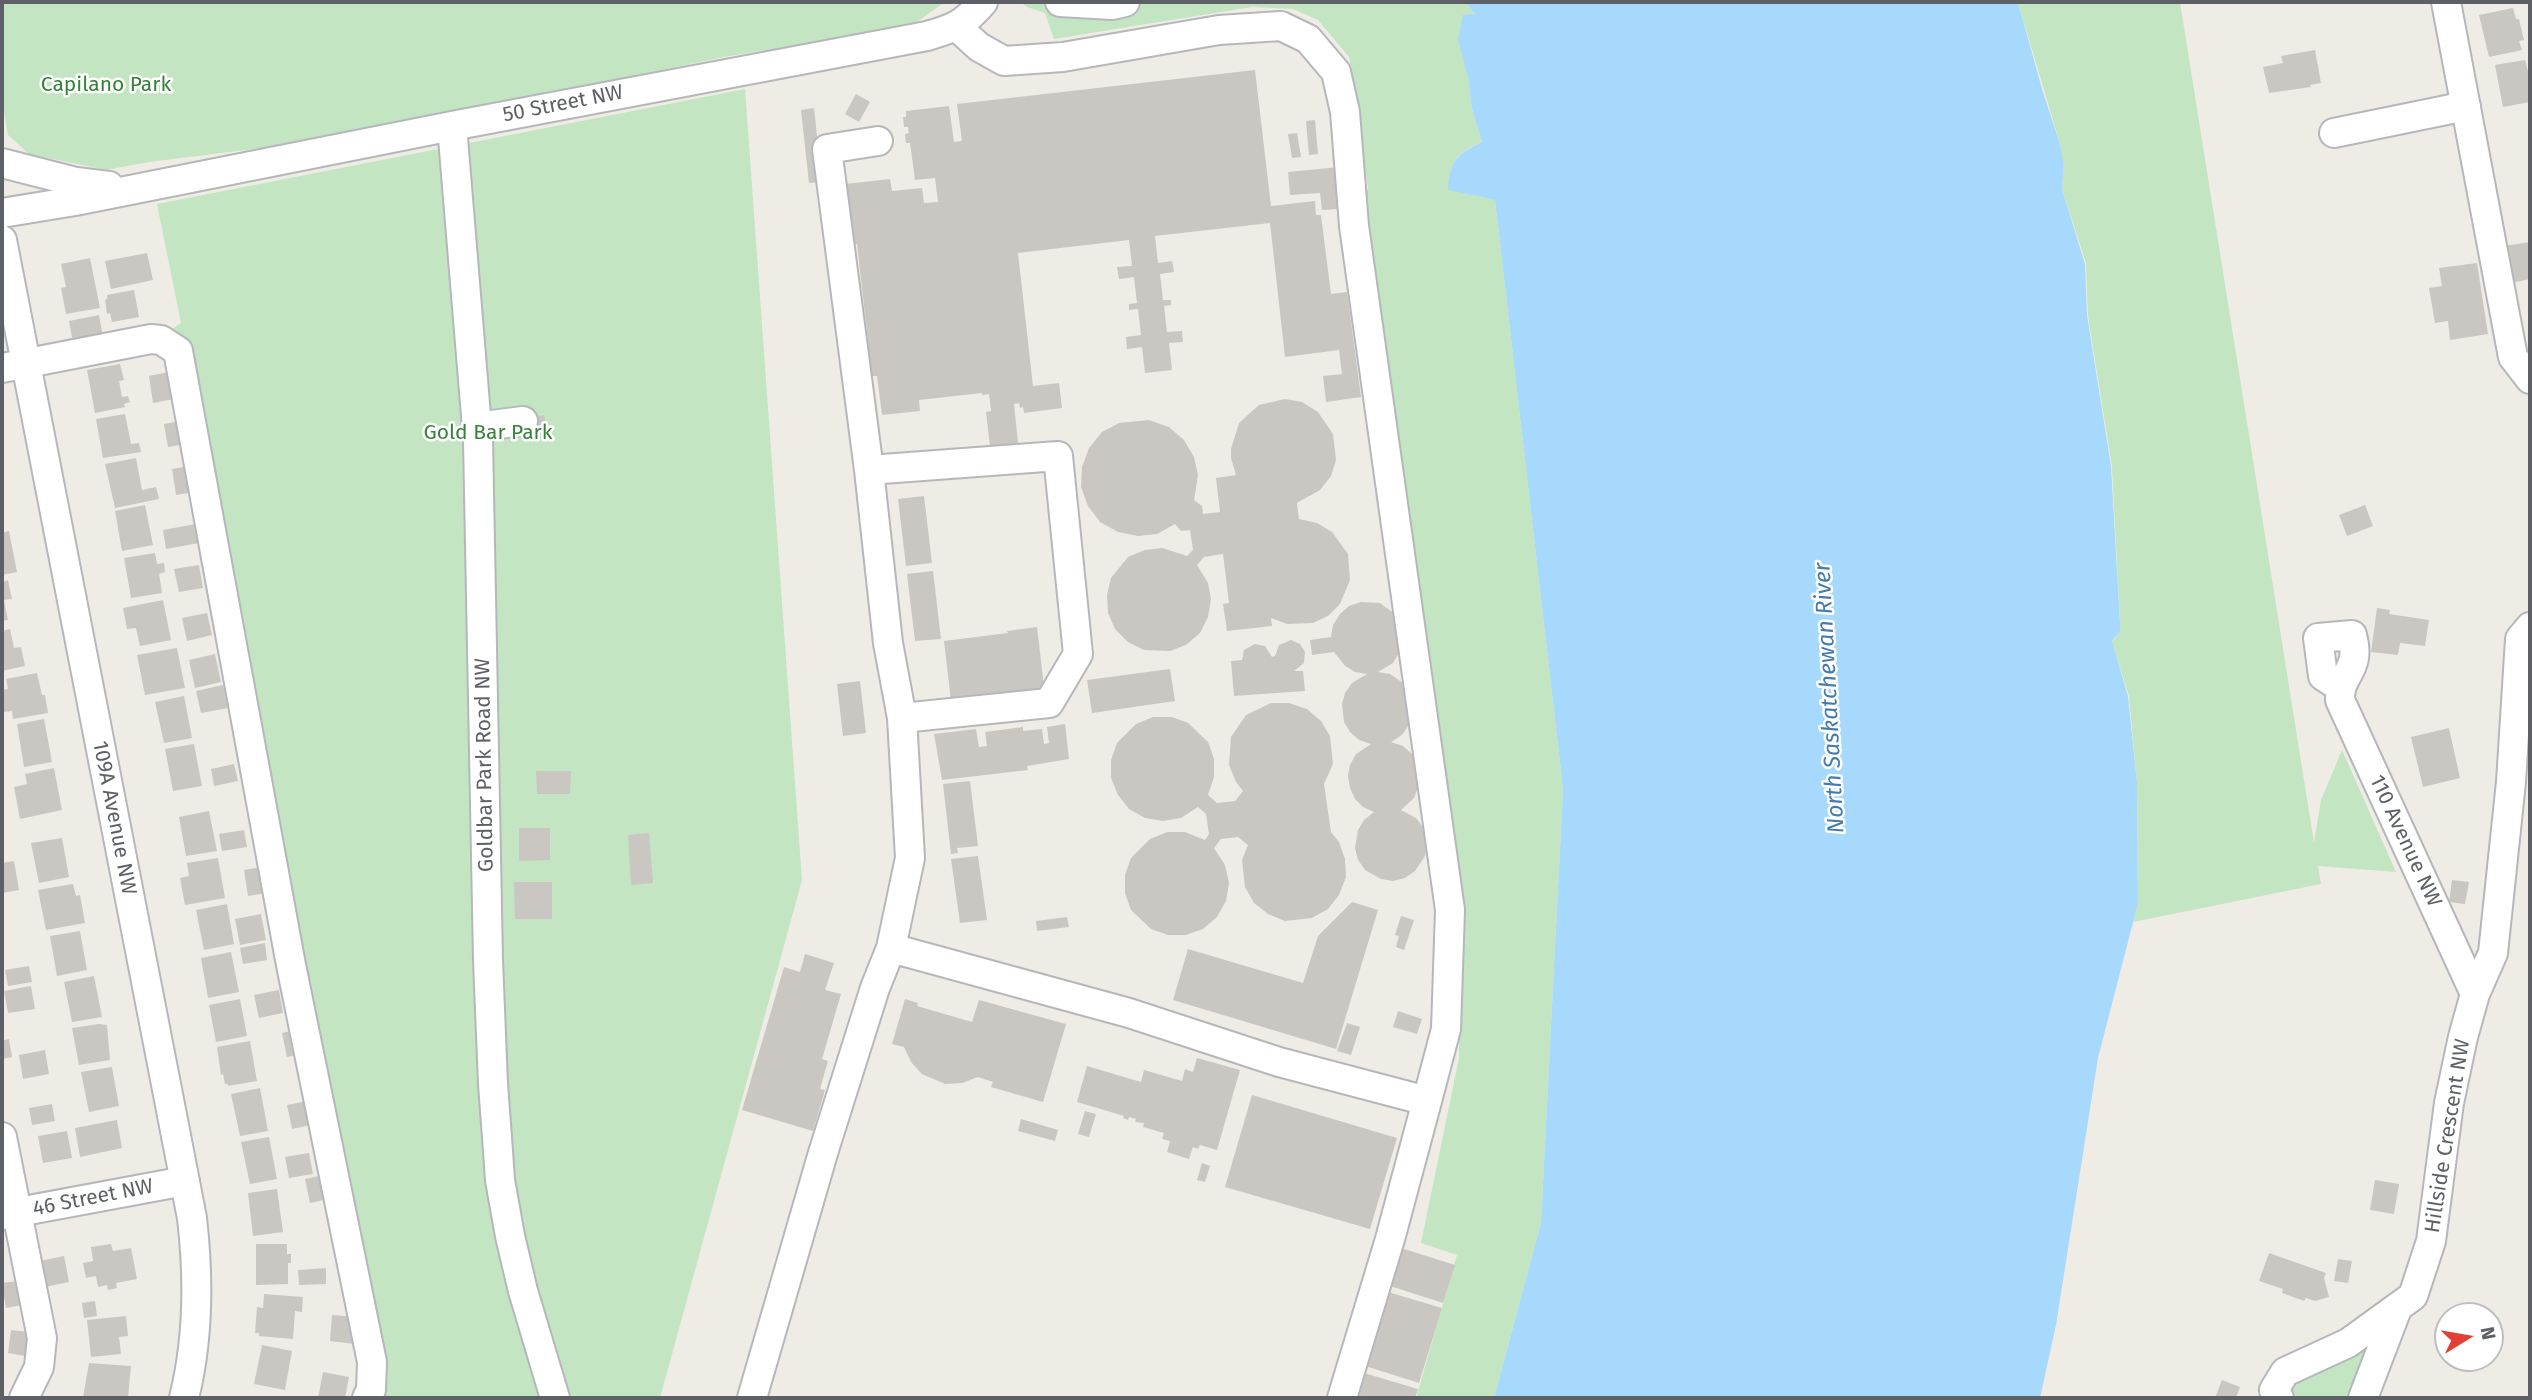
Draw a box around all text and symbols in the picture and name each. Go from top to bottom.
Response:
park label: Capilano Park [41,72,171,98]
street label: 50 Street NW [501,80,625,128]
park label: Gold Bar Park [424,420,552,446]
water label: North Saskatchewan River [1809,562,1851,834]
street label: Goldbar Park Road NW [471,658,499,872]
street label: 109A Avenue NW [87,739,141,897]
street label: 110 Avenue NW [2364,771,2446,911]
street label: Hillside Crescent NW [2420,1037,2476,1235]
street label: 46 Street NW [31,1174,155,1222]
north arrow [2434,1302,2504,1372]
text: N [2476,1325,2501,1342]

